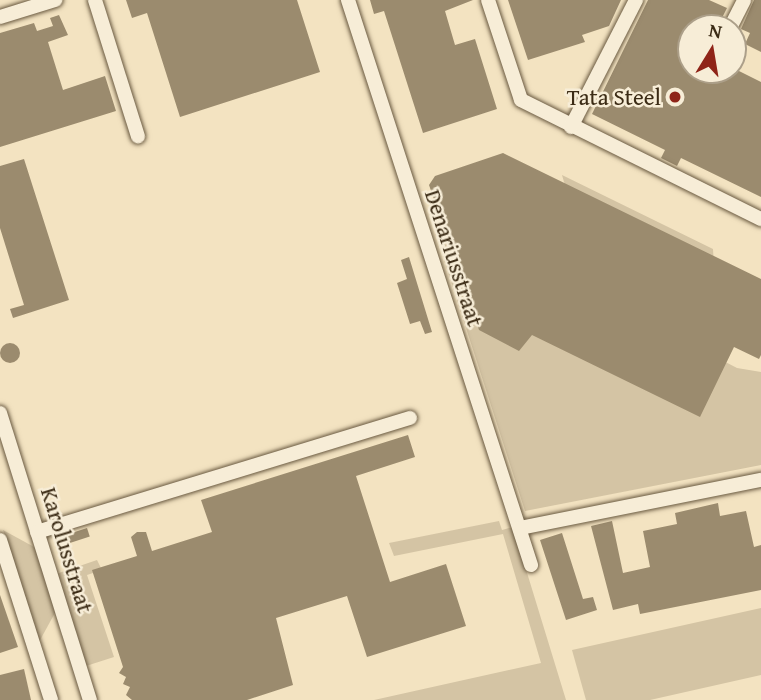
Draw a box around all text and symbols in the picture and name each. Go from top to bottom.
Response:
north arrow [677,14,747,84]
text: N [707,15,725,45]
place label: Tata Steel [567,83,661,111]
marker: Tata Steel [667,89,683,105]
street label: Denariusstraat [419,186,489,330]
street label: Karolusstraat [35,484,99,616]

